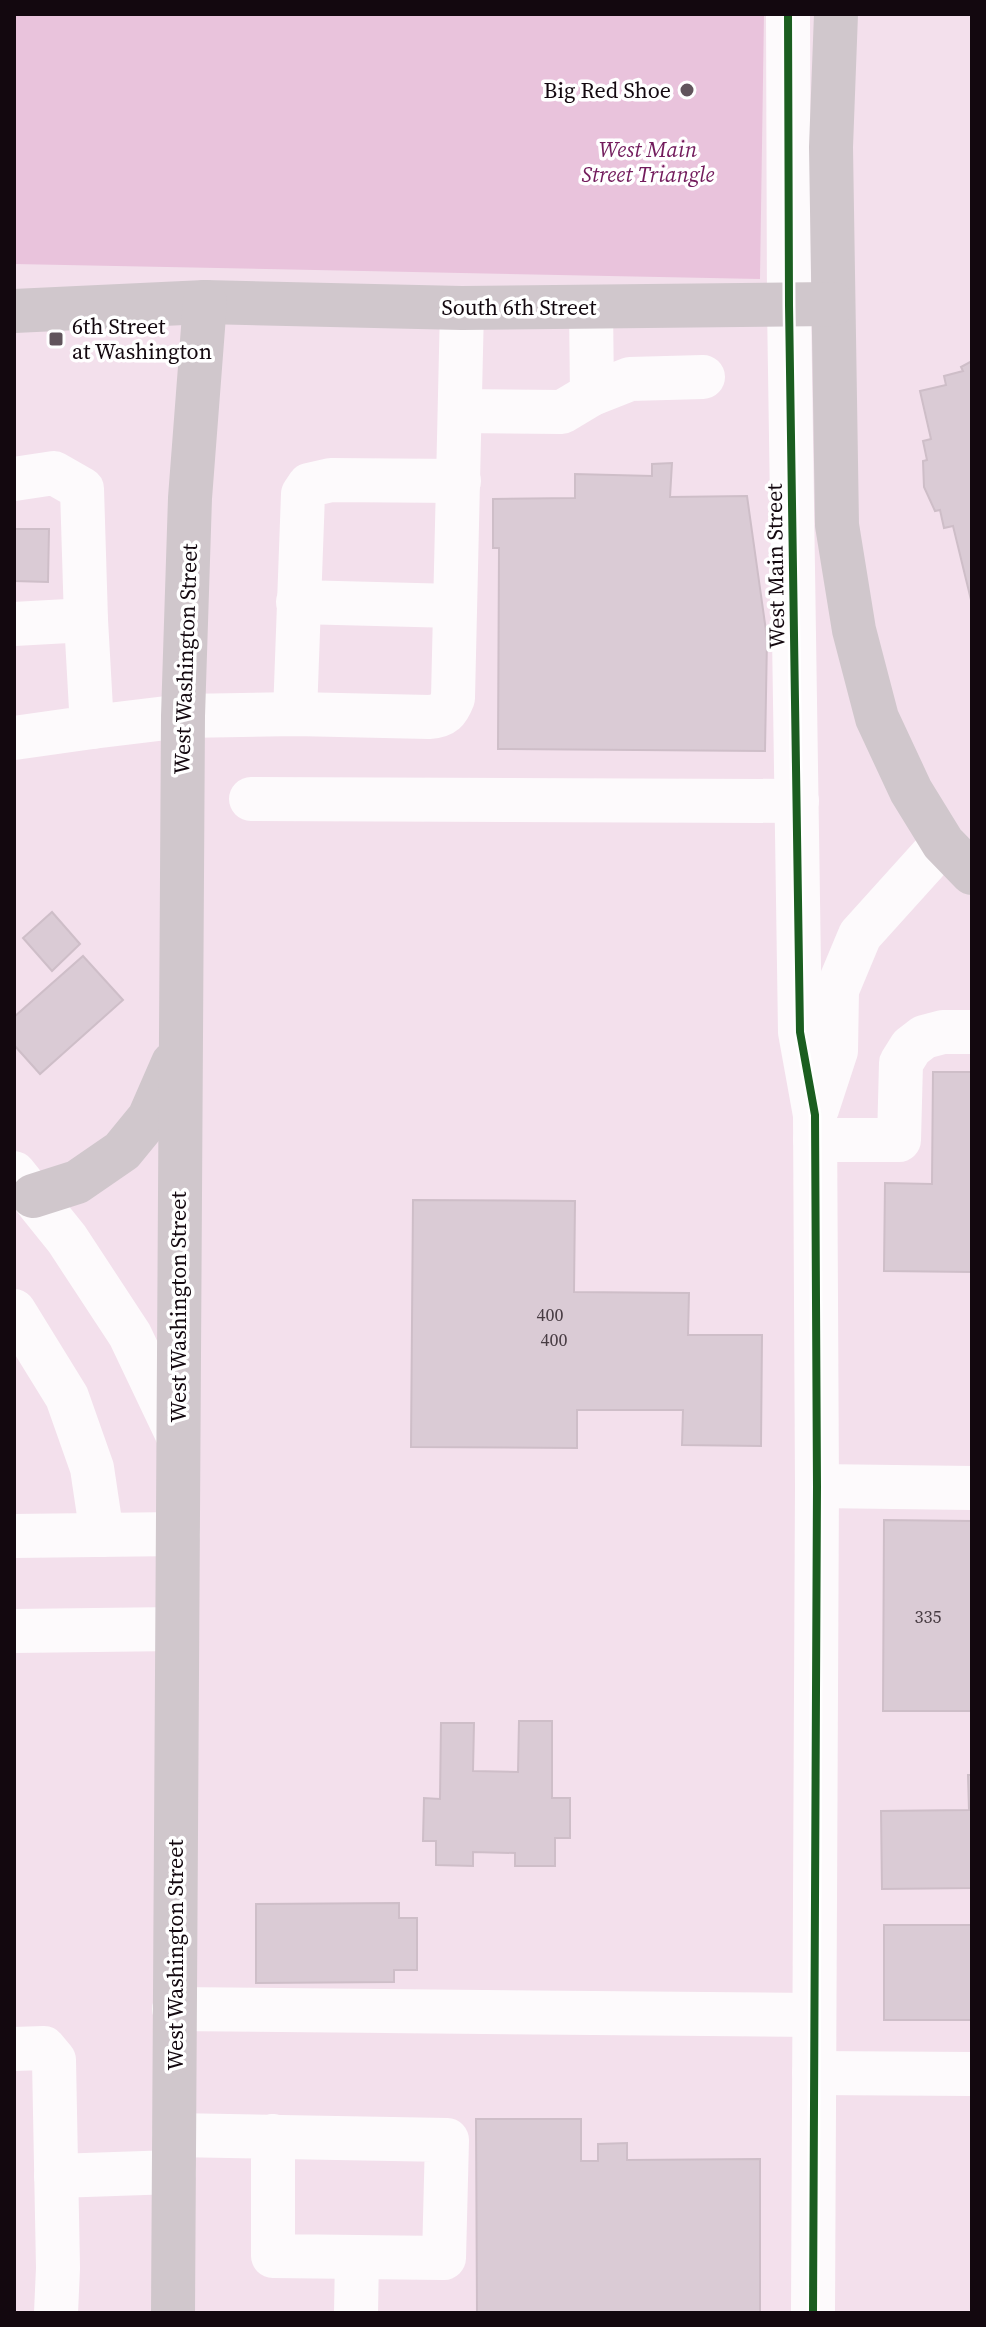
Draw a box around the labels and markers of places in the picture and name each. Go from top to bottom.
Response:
place label: Big Red Shoe [544,75,671,105]
marker: Big Red Shoe [678,81,696,99]
place label: 6th Street at Washington [72,311,212,366]
marker: 6th Street at Washington [47,330,65,348]

